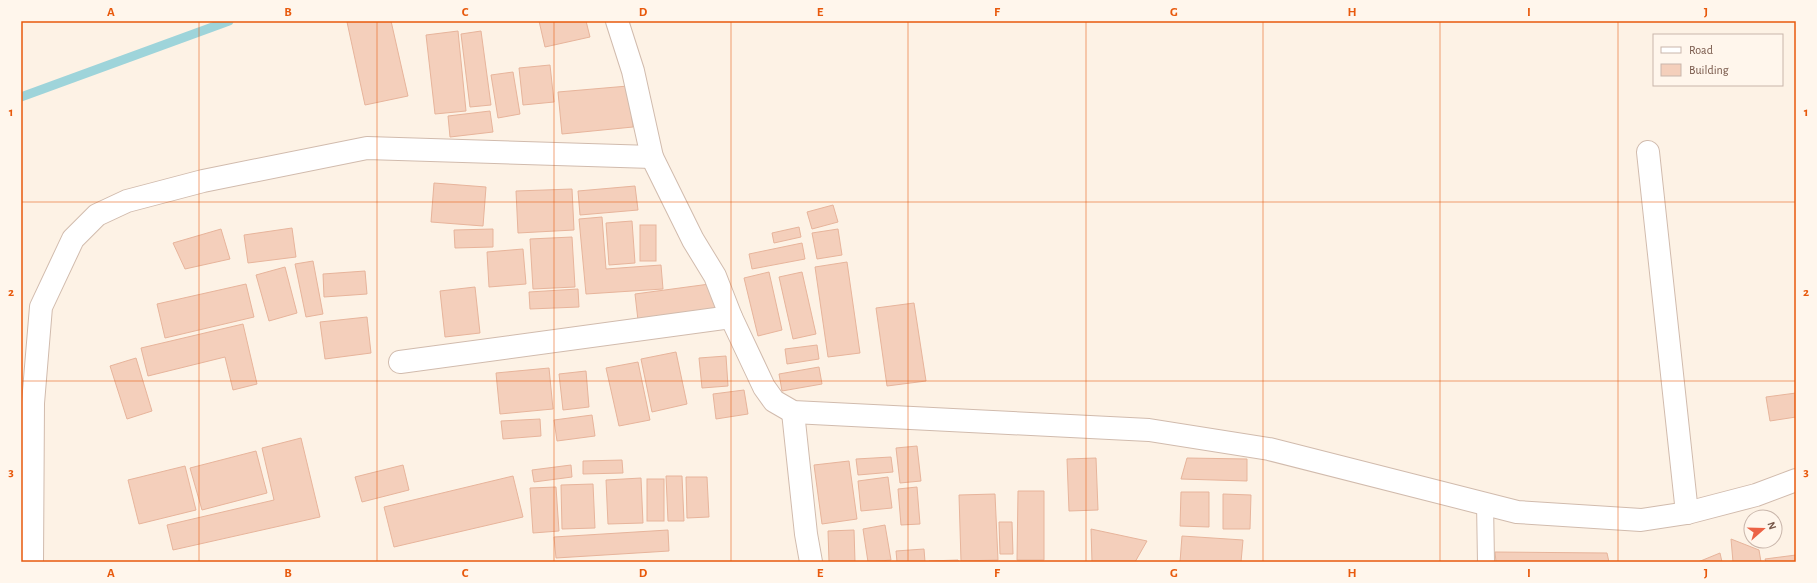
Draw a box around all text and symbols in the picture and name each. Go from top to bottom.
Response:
text: A [107,6,115,19]
text: B [284,6,292,19]
text: C [462,6,469,19]
text: D [639,6,648,19]
text: E [817,6,824,19]
text: F [994,6,1001,19]
text: G [1170,6,1178,19]
text: H [1347,6,1357,19]
text: I [1527,6,1531,19]
text: J [1704,6,1708,19]
legend [1653,34,1783,86]
text: Road [1689,44,1713,56]
text: Building [1689,64,1729,76]
text: 1 [9,106,13,119]
text: 1 [1804,106,1808,119]
text: 2 [8,286,14,299]
text: 2 [1803,286,1809,299]
text: 3 [8,466,14,479]
text: 3 [1803,466,1809,479]
north arrow [1743,509,1783,549]
text: N [1765,520,1778,531]
text: A [107,567,115,580]
text: B [284,567,292,580]
text: C [462,567,469,580]
text: D [639,567,648,580]
text: E [817,567,824,580]
text: F [994,567,1001,580]
text: G [1170,567,1178,580]
text: H [1347,567,1357,580]
text: I [1527,567,1531,580]
text: J [1704,567,1708,580]

